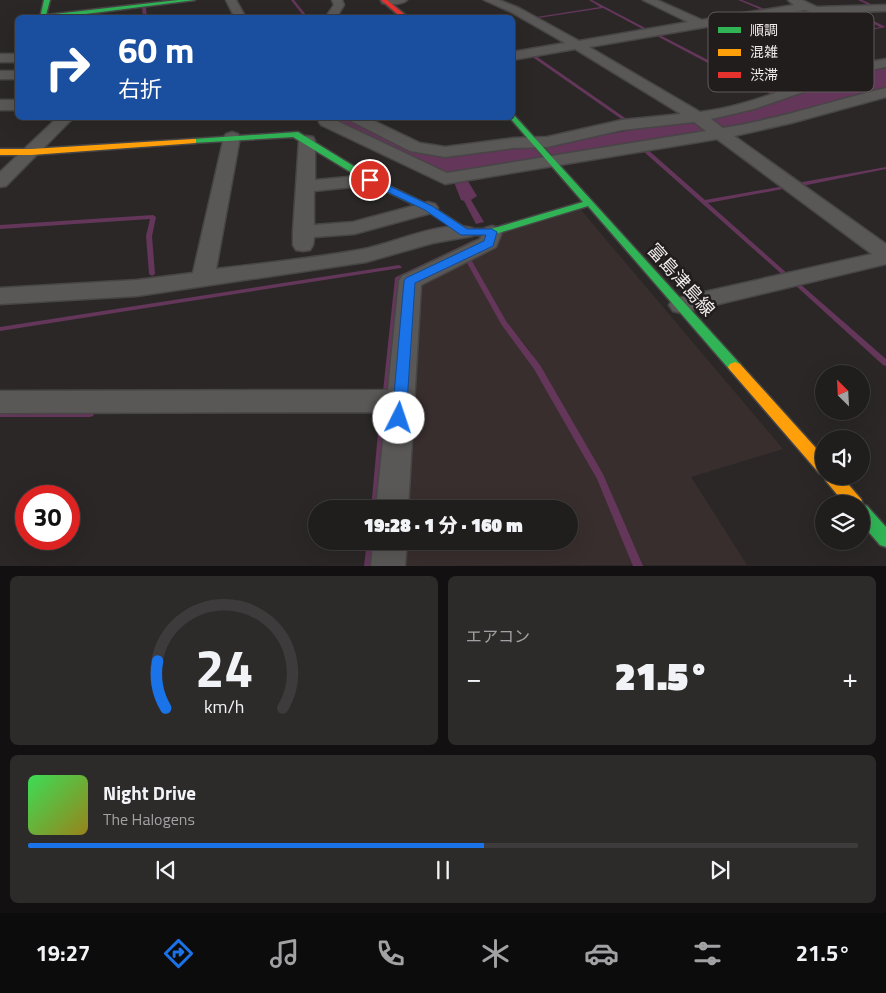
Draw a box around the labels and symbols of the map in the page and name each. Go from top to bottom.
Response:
legend [708,12,874,92]
text: 順調 [750,19,778,40]
text: 混雑 [750,41,778,62]
text: 渋滞 [750,64,778,85]
pin [349,159,391,201]
street label: 富島津島線 [641,237,722,322]
north arrow [815,365,870,420]
position arrow [372,391,424,443]
speed limit sign: 30 [15,485,80,550]

